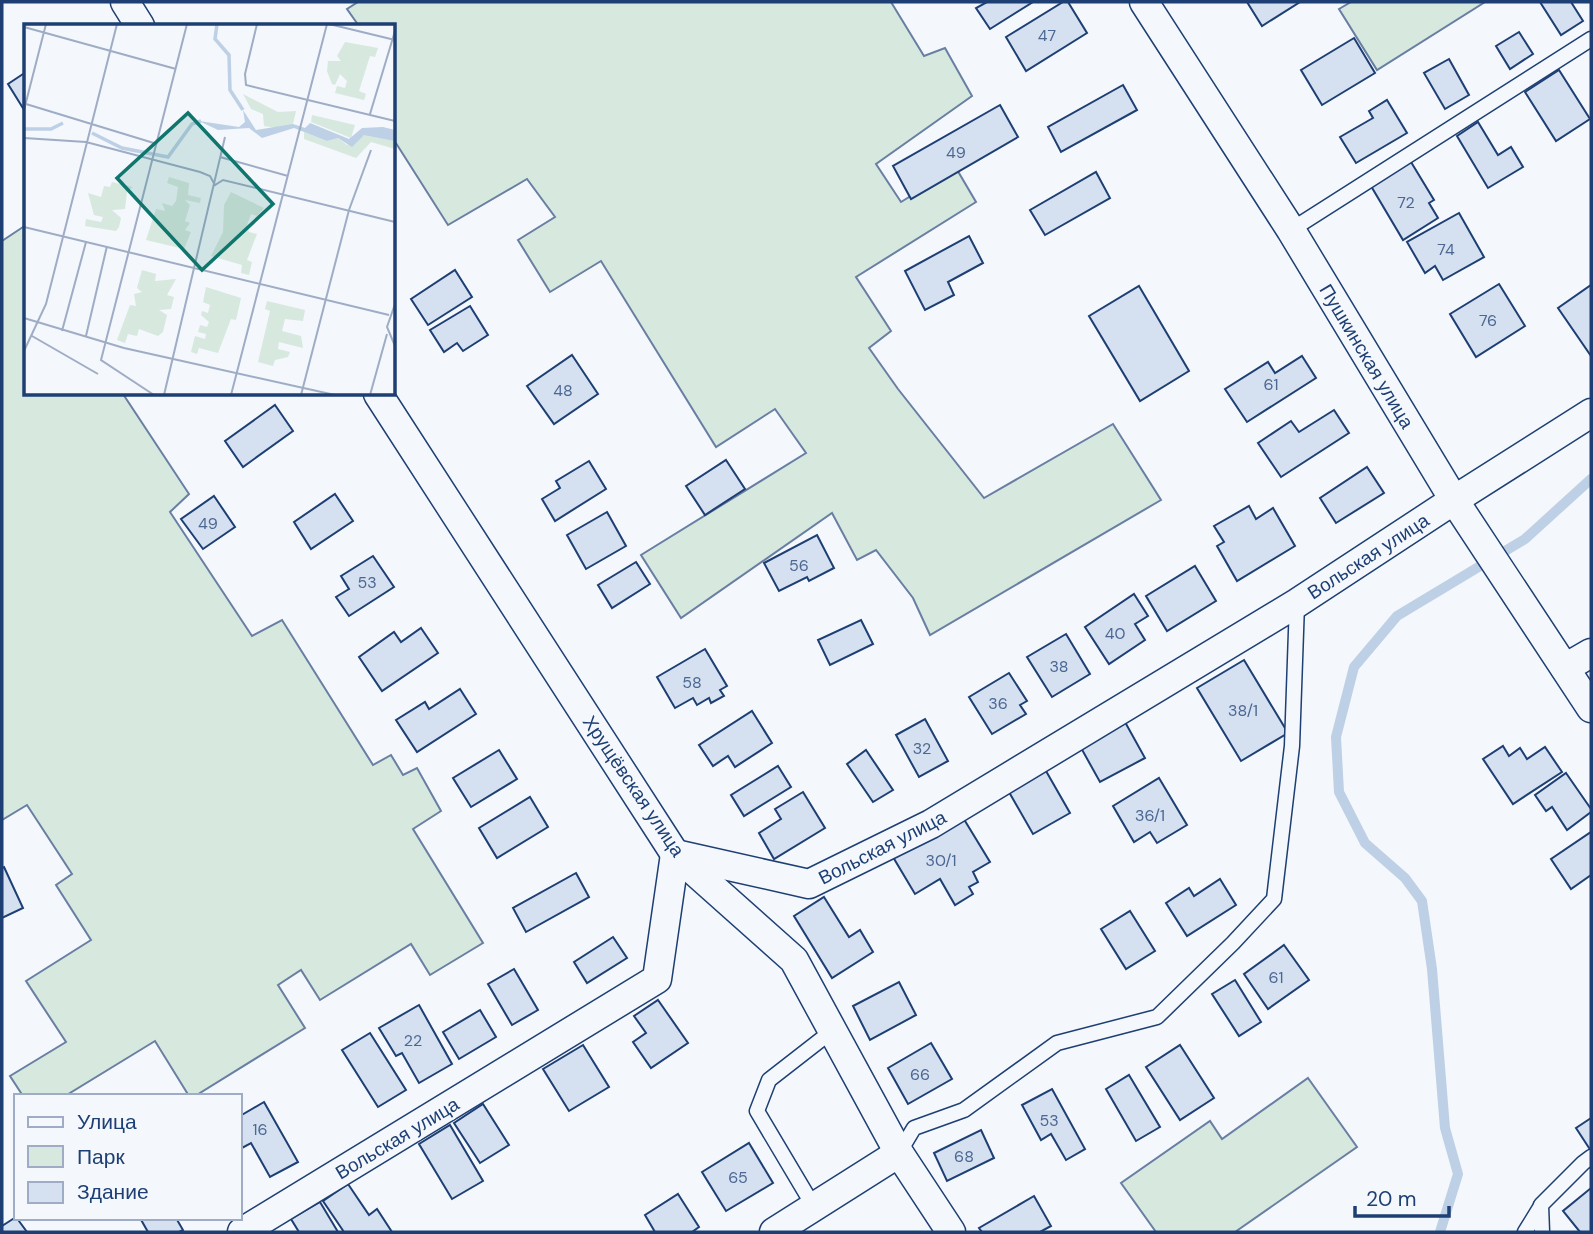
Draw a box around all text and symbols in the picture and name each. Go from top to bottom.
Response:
inset map [24,24,396,396]
house number: 47 [1038,25,1056,46]
house number: 49 [946,142,966,163]
house number: 72 [1397,192,1415,213]
house number: 74 [1437,239,1455,260]
street label: Пушкинская улица [1314,279,1420,433]
house number: 76 [1479,310,1497,331]
house number: 61 [1263,374,1279,395]
house number: 48 [553,380,573,401]
street label: Вольская улица [1303,508,1434,605]
house number: 49 [198,513,218,534]
house number: 56 [789,555,809,576]
house number: 53 [357,572,377,593]
house number: 40 [1105,623,1125,644]
house number: 38 [1049,656,1069,677]
house number: 58 [682,672,702,693]
house number: 36 [988,693,1008,714]
house number: 38/1 [1228,700,1258,721]
street label: Хрущёвская улица [577,711,690,862]
house number: 32 [913,738,931,759]
street label: Вольская улица [814,804,951,890]
house number: 36/1 [1135,805,1165,826]
house number: 30/1 [925,850,957,871]
house number: 61 [1268,967,1284,988]
house number: 22 [404,1030,422,1051]
house number: 66 [910,1064,930,1085]
street label: Вольская улица [331,1091,464,1185]
legend [14,1094,242,1220]
text: Улица [77,1108,137,1136]
house number: 53 [1039,1110,1059,1131]
house number: 16 [252,1119,268,1140]
text: Парк [77,1143,125,1171]
house number: 68 [954,1146,974,1167]
house number: 65 [728,1167,748,1188]
scale bar [1355,1174,1450,1218]
text: Здание [77,1178,149,1206]
text: 20 m [1366,1185,1417,1213]

